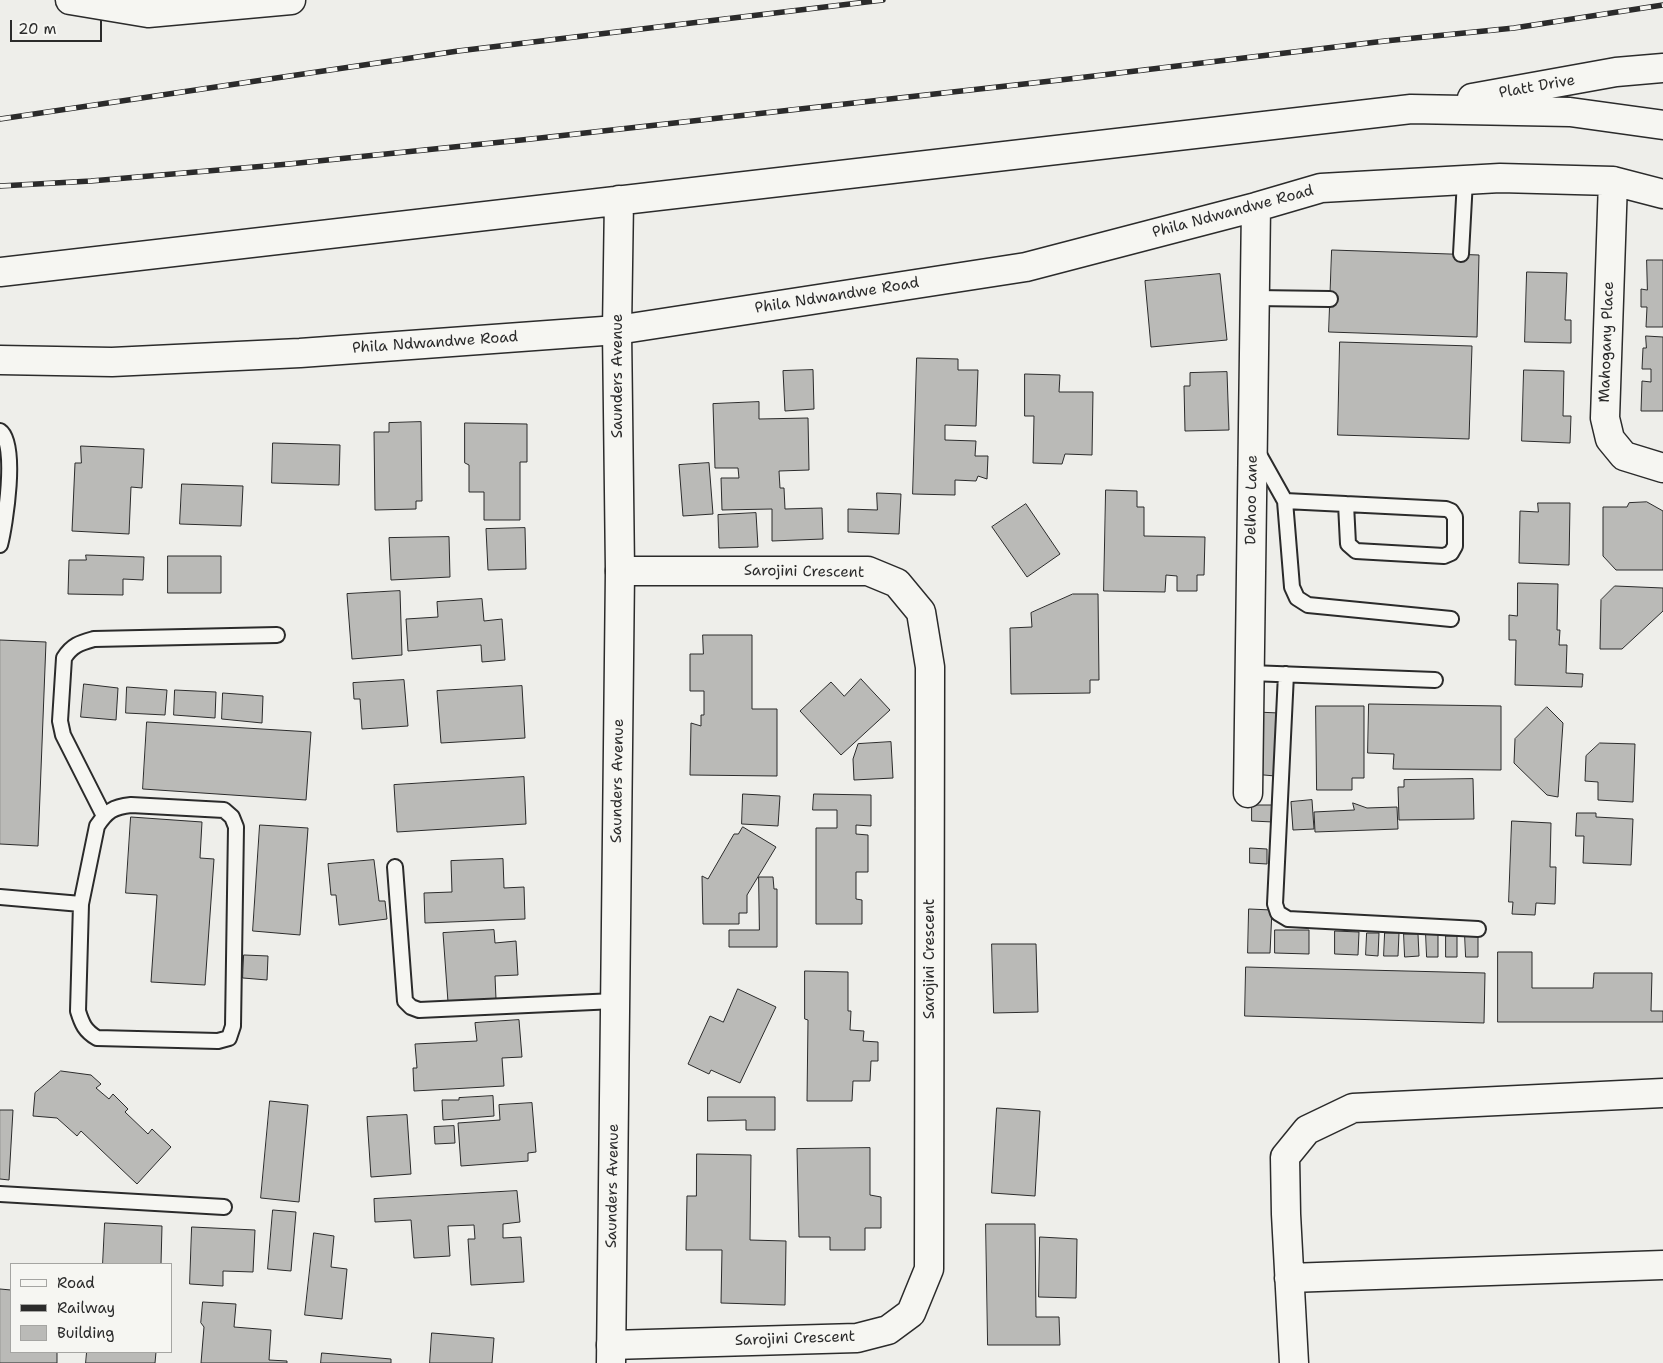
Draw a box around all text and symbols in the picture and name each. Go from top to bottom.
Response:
scale bar [12,10,105,42]
text: 20 m [18,19,57,39]
street label: Platt Drive [1497,71,1577,103]
street label: Phila Ndwandwe Road [1150,182,1316,242]
street label: Phila Ndwandwe Road [754,274,920,318]
street label: Mahogany Place [1596,281,1618,403]
street label: Saunders Avenue [609,314,627,438]
street label: Phila Ndwandwe Road [352,328,518,358]
street label: Delhoo Lane [1242,455,1262,545]
street label: Sarojini Crescent [744,562,864,582]
street label: Saunders Avenue [608,719,628,843]
street label: Sarojini Crescent [921,899,939,1019]
street label: Saunders Avenue [603,1124,623,1248]
legend [10,1263,172,1353]
text: Road [57,1273,95,1293]
text: Railway [57,1298,115,1318]
text: Building [57,1323,114,1343]
street label: Sarojini Crescent [734,1328,856,1350]

